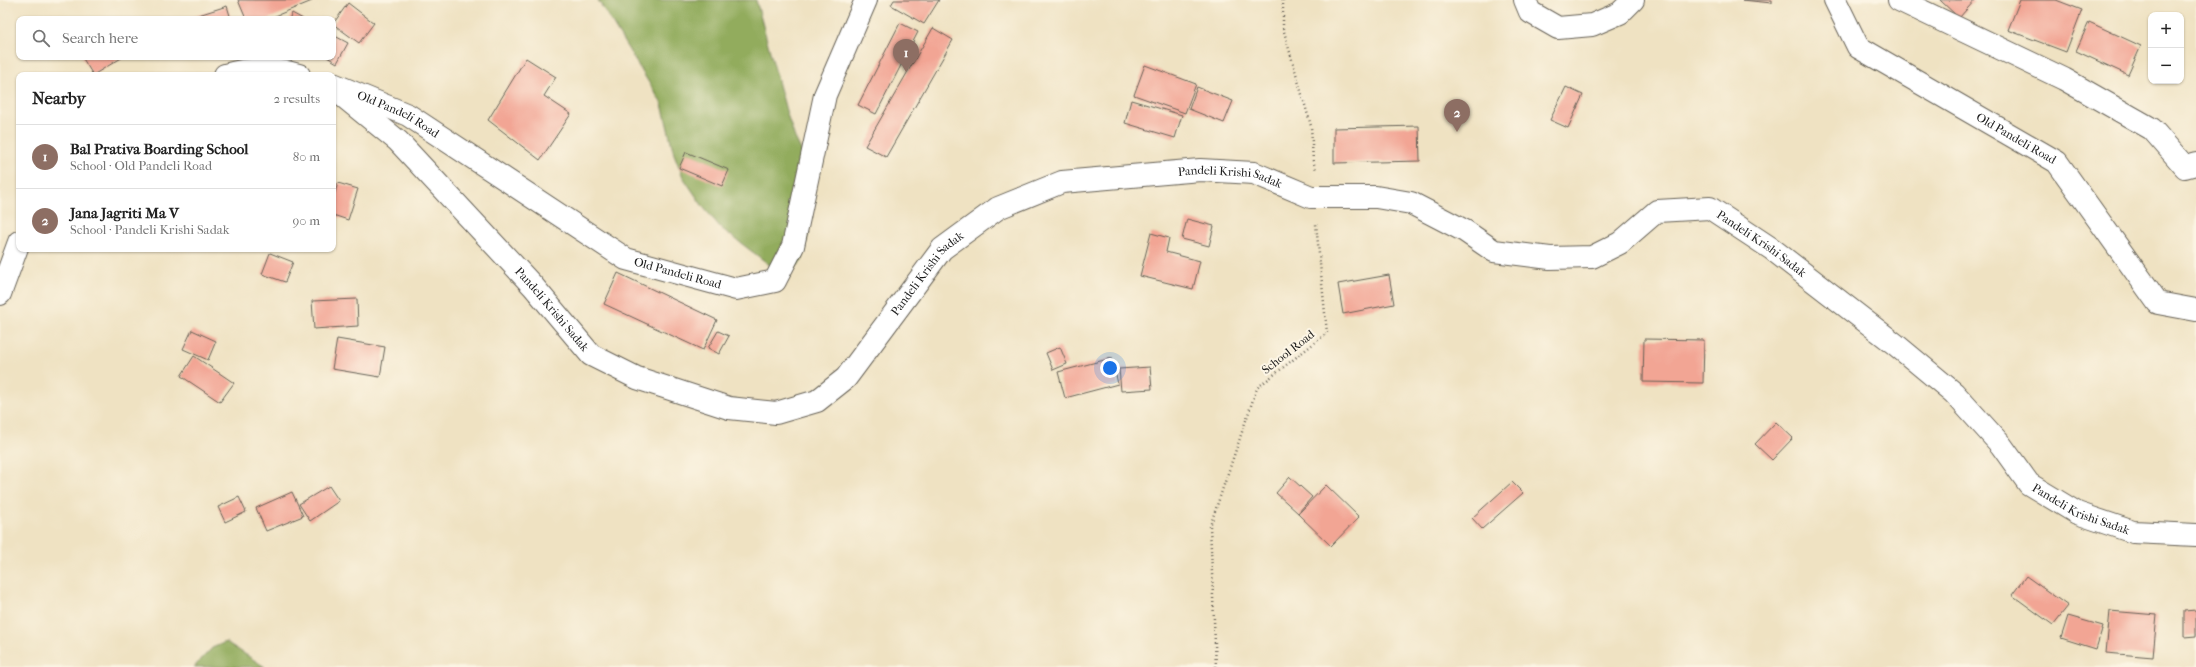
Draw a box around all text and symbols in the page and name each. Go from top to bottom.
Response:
map controls [2148,12,2184,84]
button: + [2148,12,2184,48]
search box [16,16,336,60]
icon: search [30,27,52,49]
text: Search here [62,29,138,47]
pin: 1 [893,39,919,72]
button: − [2148,48,2184,84]
text: Nearby [32,88,86,108]
street label: Old Pandeli Road [355,88,442,141]
text: 2 results [274,91,320,106]
pin: 2 [1444,99,1470,132]
street label: Old Pandeli Road [1974,110,2059,167]
text: Bal Prativa Boarding School [70,140,248,158]
text: 1 [43,149,47,164]
text: 80 m [293,149,320,164]
text: School · Old Pandeli Road [70,158,212,173]
street label: Pandeli Krishi Sadak [1177,163,1285,191]
text: Jana Jagriti Ma V [70,204,179,222]
street label: Pandeli Krishi Sadak [1714,207,1810,280]
text: 2 [42,213,48,228]
text: 90 m [292,213,320,228]
text: School · Pandeli Krishi Sadak [70,222,229,237]
street label: Pandeli Krishi Sadak [888,228,967,318]
street label: Old Pandeli Road [632,254,723,292]
street label: Pandeli Krishi Sadak [512,264,592,355]
street label: School Road [1259,327,1317,377]
your location [1100,358,1120,378]
street label: Pandeli Krishi Sadak [2030,481,2132,538]

